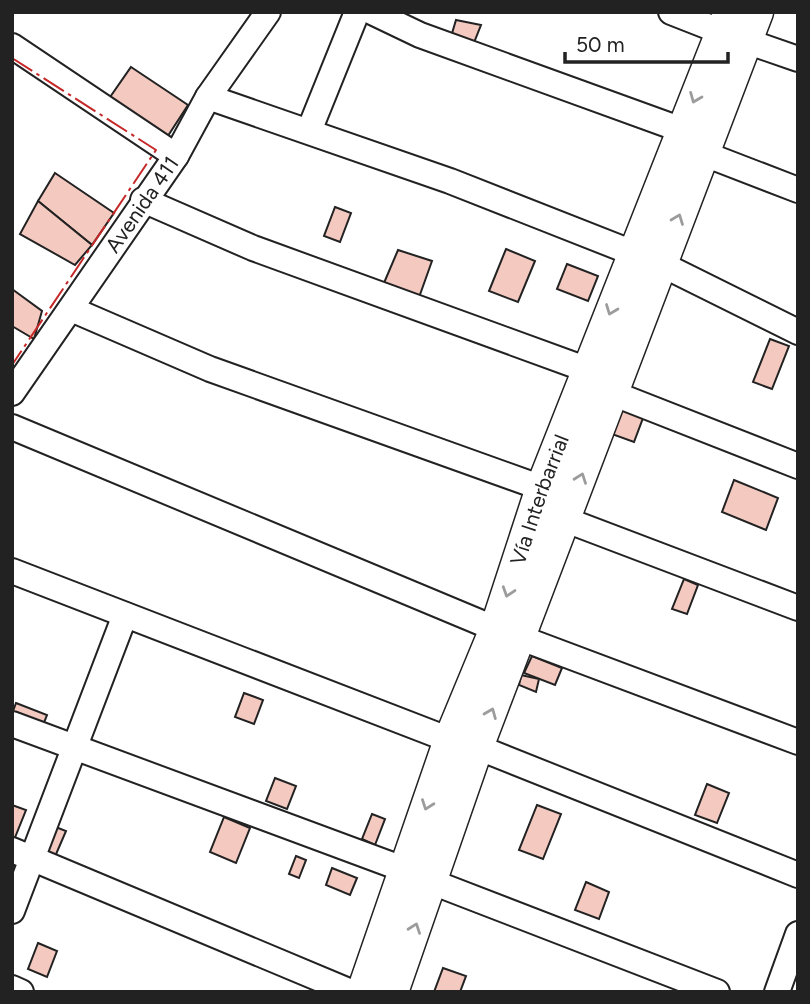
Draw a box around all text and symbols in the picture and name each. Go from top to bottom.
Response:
scale bar [565,21,728,65]
text: 50 m [576,32,625,57]
one-way arrow [690,92,704,104]
street label: Avenida 411 [100,151,184,257]
one-way arrow [669,213,683,225]
one-way arrow [605,303,619,315]
street label: Vía Interbarrial [505,431,574,568]
one-way arrow [573,472,587,484]
one-way arrow [502,586,516,598]
one-way arrow [482,708,496,720]
one-way arrow [421,798,435,810]
one-way arrow [407,922,421,934]

